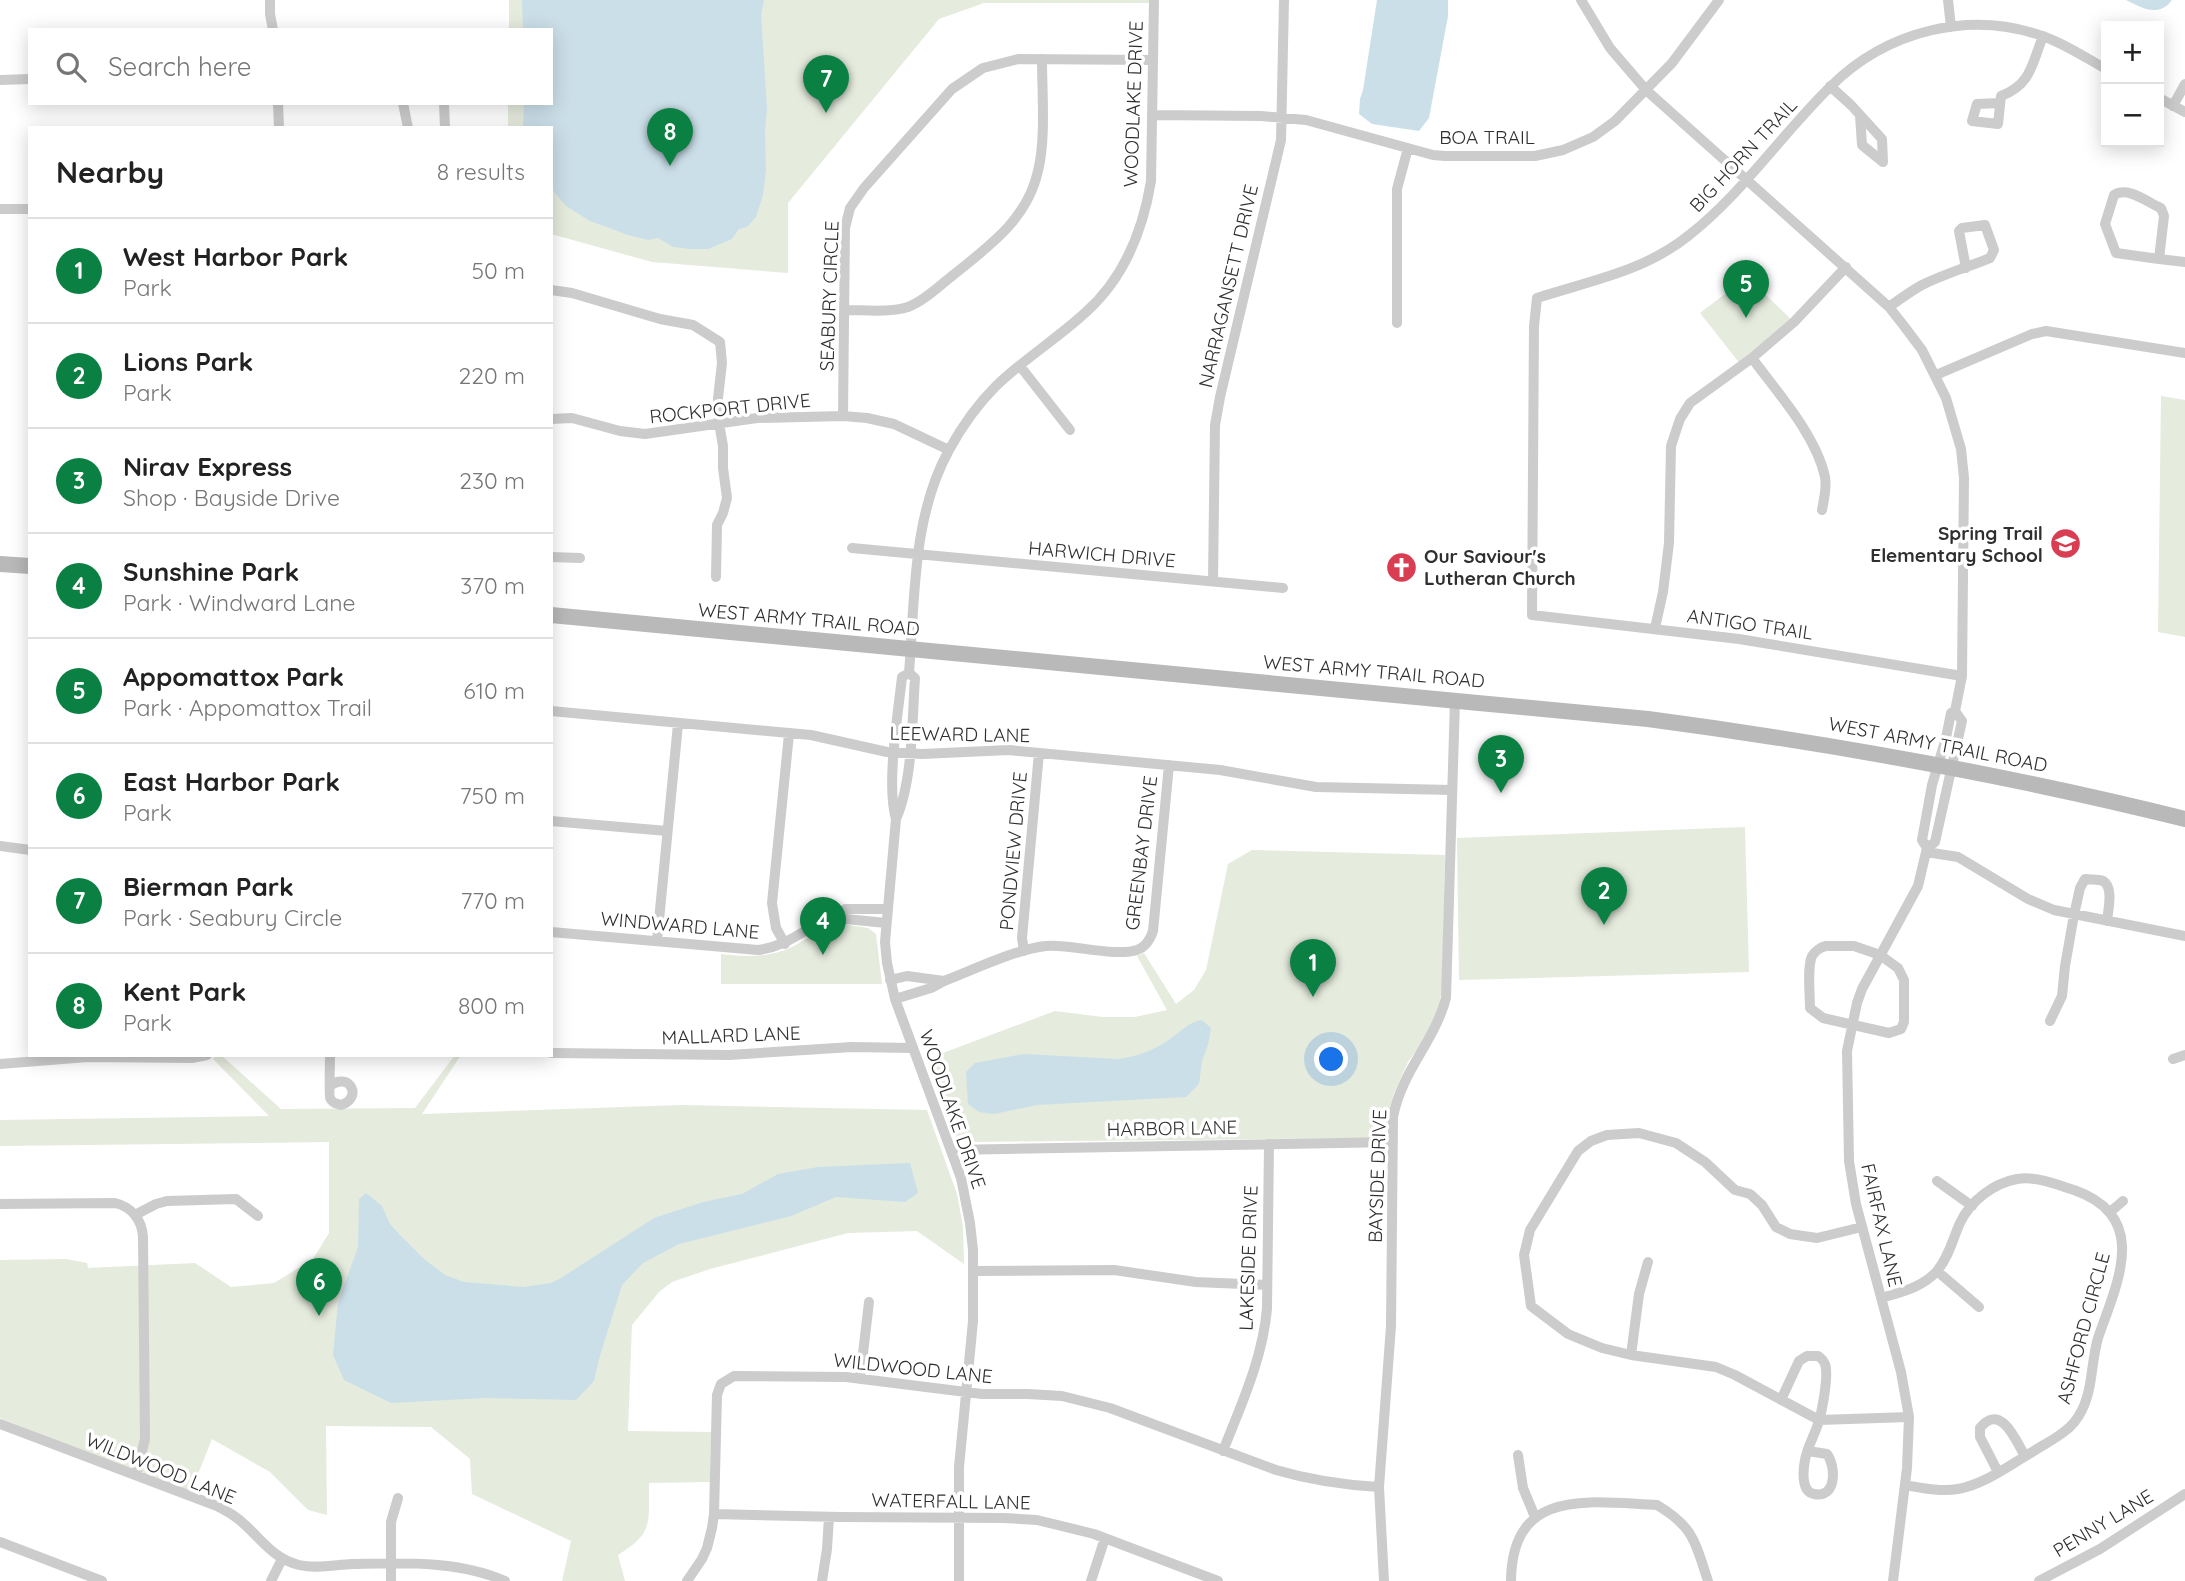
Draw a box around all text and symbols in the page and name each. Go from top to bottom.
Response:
street label: WOODLAKE DRIVE [1118,20,1148,188]
map controls [2101,21,2164,147]
button: + [2101,21,2164,84]
search box [28,28,553,105]
icon: search [52,48,90,86]
text: Search here [108,50,252,83]
pin: 7 [803,55,849,113]
button: − [2101,84,2164,147]
street label: BIG HORN TRAIL [1684,93,1802,217]
pin: 8 [647,108,693,166]
street label: BOA TRAIL [1439,125,1535,149]
text: Nearby [56,153,164,191]
text: 8 results [437,157,525,186]
street label: NARRAGANSETT DRIVE [1193,182,1263,390]
street label: SEABURY CIRCLE [814,220,844,372]
text: West Harbor Park [123,240,348,273]
text: 1 [75,256,83,285]
text: 50 m [472,256,525,285]
pin: 5 [1723,260,1769,318]
text: Park [123,273,172,302]
text: Lions Park [123,345,253,378]
text: 2 [72,361,86,390]
text: 220 m [459,361,525,390]
text: Park [123,378,172,407]
street label: ROCKPORT DRIVE [648,388,812,428]
text: Nirav Express [123,450,292,483]
text: 3 [73,466,85,495]
text: 230 m [459,466,525,495]
text: Shop · Bayside Drive [123,483,340,512]
place label: Spring Trail Elementary School [1870,521,2043,567]
school or university icon: Spring Trail Elementary School [2049,527,2083,561]
street label: HARWICH DRIVE [1027,536,1177,572]
place label: Our Saviour's Lutheran Church [1424,544,1576,590]
church icon: Our Saviour's Lutheran Church [1384,550,1418,584]
text: Sunshine Park [123,555,299,588]
text: 4 [72,571,86,600]
text: 370 m [460,571,525,600]
text: Park · Windward Lane [123,588,355,617]
street label: WEST ARMY TRAIL ROAD [697,597,921,641]
street label: ANTIGO TRAIL [1686,603,1814,645]
street label: WEST ARMY TRAIL ROAD [1262,649,1486,693]
text: Appomattox Park [123,660,344,693]
text: 5 [72,676,86,705]
text: 610 m [463,676,525,705]
text: Park · Appomattox Trail [123,693,372,722]
street label: WEST ARMY TRAIL ROAD [1826,711,2050,777]
street label: LEEWARD LANE [890,721,1030,747]
pin: 3 [1478,735,1524,793]
text: East Harbor Park [123,765,340,798]
street label: PONDVIEW DRIVE [994,771,1032,931]
street label: GREENBAY DRIVE [1120,774,1162,932]
text: 6 [73,781,85,810]
text: 750 m [460,781,525,810]
text: Park [123,798,172,827]
pin: 2 [1581,867,1627,925]
text: Bierman Park [123,870,294,903]
text: 7 [73,886,85,915]
text: 770 m [460,886,525,915]
pin: 4 [800,897,846,955]
text: Park · Seabury Circle [123,903,342,932]
street label: WINDWARD LANE [600,906,760,944]
pin: 1 [1290,939,1336,997]
text: Kent Park [123,975,246,1008]
text: 8 [73,991,85,1020]
text: 800 m [458,991,525,1020]
text: Park [123,1008,172,1037]
street label: MALLARD LANE [661,1021,801,1049]
street label: WOODLAKE DRIVE [914,1026,992,1192]
your location [1314,1042,1348,1076]
street label: BAYSIDE DRIVE [1363,1109,1391,1243]
street label: HARBOR LANE [1107,1115,1237,1141]
street label: FAIRFAX LANE [1856,1161,1908,1289]
street label: LAKESIDE DRIVE [1233,1185,1263,1331]
street label: ASHFORD CIRCLE [2051,1249,2115,1407]
pin: 6 [296,1258,342,1316]
street label: WILDWOOD LANE [832,1348,994,1388]
street label: WILDWOOD LANE [82,1427,240,1509]
street label: PENNY LANE [2049,1484,2157,1562]
street label: WATERFALL LANE [871,1488,1031,1514]

